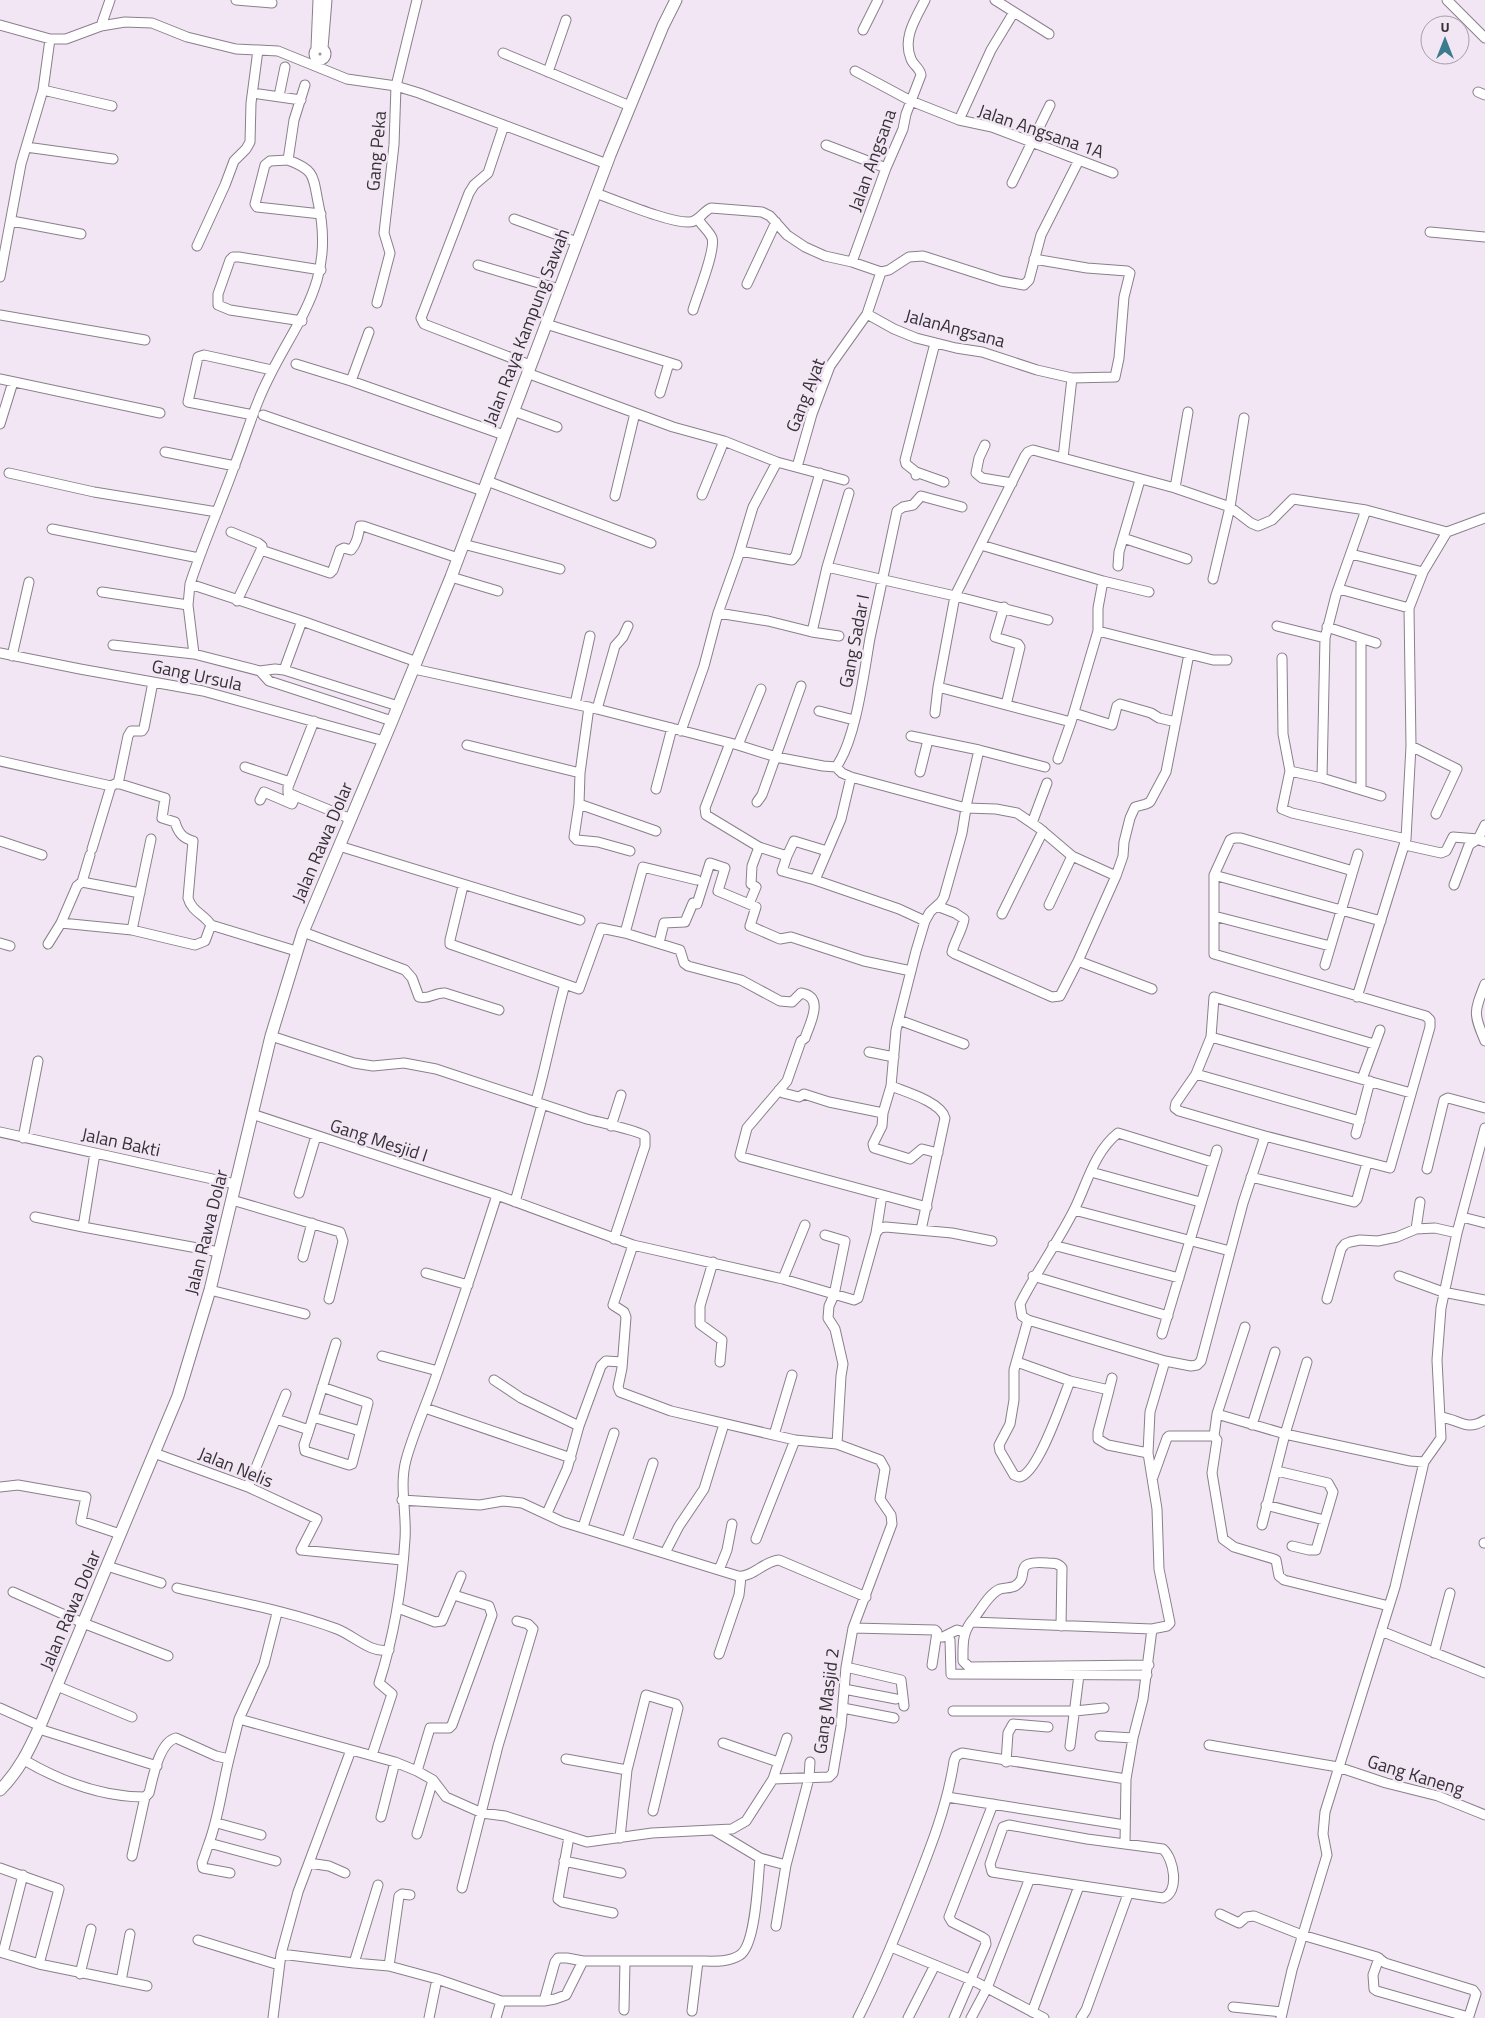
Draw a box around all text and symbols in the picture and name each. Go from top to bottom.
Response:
north arrow [1420,15,1470,65]
text: U [1440,16,1450,37]
street label: Jalan Angsana 1A [974,97,1108,165]
street label: Jalan Angsana [841,105,903,215]
street label: Gang Peka [359,110,393,192]
street label: Jalan Raya Kampung Sawah [476,224,576,430]
street label: JalanAngsana [902,302,1008,354]
street label: Gang Ayat [779,353,832,436]
street label: Gang Sadar I [832,592,876,690]
street label: Gang Ursula [149,652,245,698]
street label: Jalan Rawa Dolar [285,778,359,906]
street label: Gang Mesjid I [327,1112,431,1168]
street label: Jalan Bakti [79,1120,163,1164]
street label: Jalan Rawa Dolar [177,1167,235,1297]
street label: Jalan Nelis [194,1440,278,1494]
street label: Jalan Rawa Dolar [33,1546,107,1674]
street label: Gang Masjid 2 [806,1646,846,1756]
street label: Gang Kaneng [1364,1747,1468,1803]

